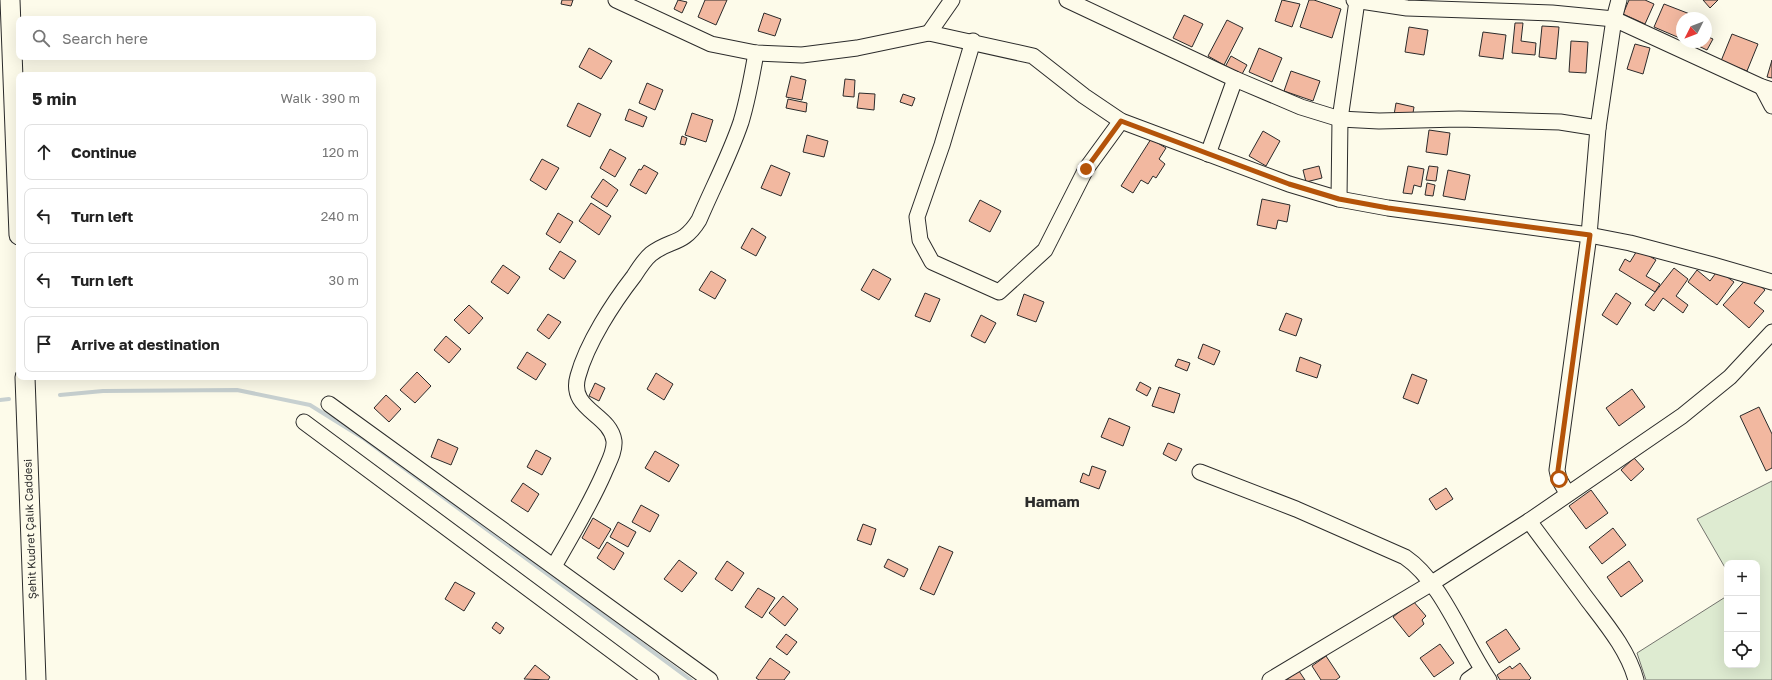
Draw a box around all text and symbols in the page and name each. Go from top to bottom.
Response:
north arrow [1676,12,1712,48]
search box [16,16,376,60]
icon: search [30,27,52,49]
text: Search here [62,29,148,47]
text: 5 min [32,88,76,109]
text: Walk · 390 m [281,90,360,106]
icon: ahead [33,141,55,163]
text: Continue [71,143,137,161]
text: 120 m [322,144,359,160]
route end [1077,160,1095,178]
icon: left [33,205,55,227]
text: Turn left [71,207,133,225]
text: 240 m [321,208,359,224]
icon: left [33,269,55,291]
text: Turn left [71,271,133,289]
text: 30 m [329,272,359,288]
icon: arrive [33,333,55,355]
text: Arrive at destination [71,335,220,353]
street label: Şehit Kudret Çalık Caddesi [21,459,38,599]
route start [1550,470,1568,488]
district label: Hamam [1024,492,1080,510]
map controls [1724,560,1760,668]
button: + [1724,560,1760,596]
button: − [1724,596,1760,632]
button: locate [1724,632,1760,668]

